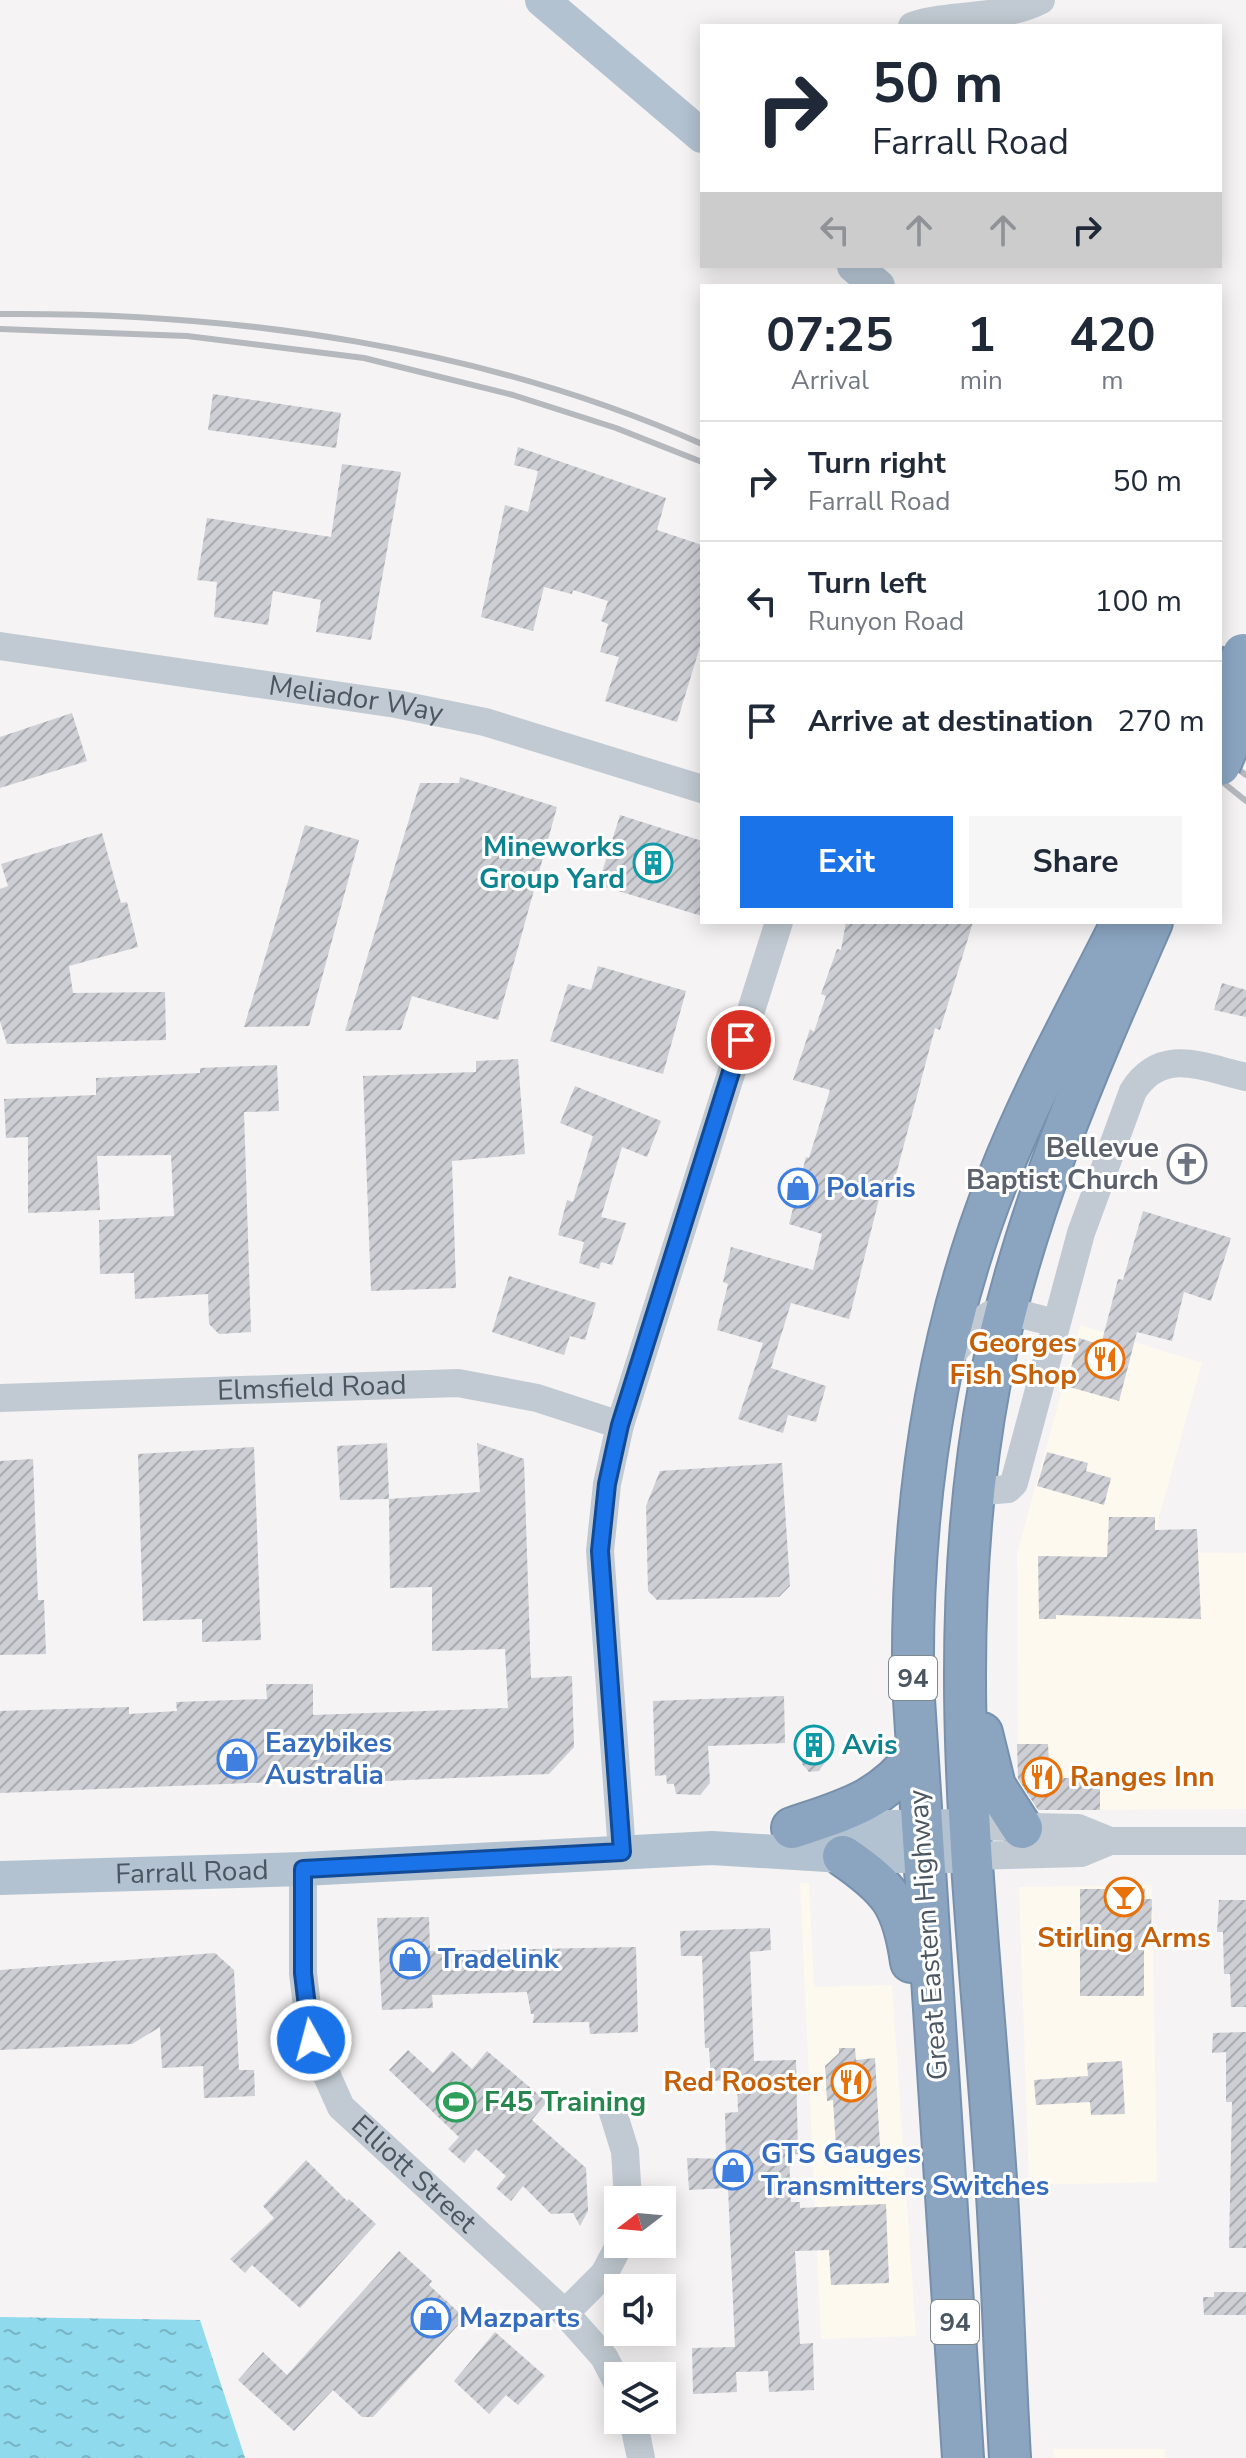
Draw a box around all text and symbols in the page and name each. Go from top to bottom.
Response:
text: 50 m [872,45,1003,122]
icon: right [740,56,844,160]
text: Farrall Road [872,118,1069,167]
icon: left [813,208,857,252]
icon: ahead [897,208,941,252]
icon: ahead [981,208,1025,252]
icon: right [1065,208,1109,252]
text: 07:25 [766,302,893,368]
text: 1 [967,302,996,368]
text: 420 [1069,302,1156,368]
text: Arrival [791,363,869,398]
text: min [960,363,1003,398]
text: m [1101,363,1124,398]
text: Turn right [808,443,946,484]
icon: right [740,459,784,503]
text: 50 m [1113,461,1182,502]
text: Farrall Road [808,484,950,519]
text: Turn left [808,563,926,604]
icon: left [740,579,784,623]
text: 100 m [1095,581,1182,622]
text: Runyon Road [808,604,964,639]
street label: Meliador Way [266,667,447,732]
icon: arrive [740,699,784,743]
text: Arrive at destination [808,701,1093,742]
text: 270 m [1117,701,1205,742]
button: Exit [740,816,953,908]
button: Share [969,816,1182,908]
place label: Mineworks Group Yard [479,828,625,898]
building icon: Mineworks Group Yard [632,842,674,884]
pin [707,1006,775,1074]
icon: arrive [719,1018,763,1062]
place label: Bellevue Baptist Church [966,1129,1159,1199]
church icon: Bellevue Baptist Church [1166,1143,1208,1185]
shop icon: Polaris [777,1167,819,1209]
place label: Polaris [826,1169,916,1207]
place label: Georges Fish Shop [950,1324,1077,1394]
restaurant icon: Georges Fish Shop [1084,1338,1126,1380]
street label: Elmsfield Road [217,1366,407,1410]
road number: 94 [889,1656,937,1700]
place label: Eazybikes Australia [265,1724,392,1794]
building icon: Avis [793,1724,835,1766]
place label: Avis [842,1726,898,1764]
shop icon: Eazybikes Australia [216,1738,258,1780]
restaurant icon: Ranges Inn [1021,1756,1063,1798]
place label: Ranges Inn [1070,1758,1215,1796]
street label: Great Eastern Highway [899,1788,957,2082]
street label: Farrall Road [115,1851,269,1894]
bar icon: Stirling Arms [1103,1876,1145,1918]
place label: Stirling Arms [1037,1919,1211,1957]
shop icon: Tradelink [389,1938,431,1980]
place label: Tradelink [438,1940,560,1978]
position arrow [269,1998,353,2082]
restaurant icon: Red Rooster [830,2061,872,2103]
place label: Red Rooster [663,2063,823,2101]
sports icon: F45 Training [435,2081,477,2123]
place label: F45 Training [484,2083,646,2121]
street label: Elliott Street [343,2107,485,2242]
place label: GTS Gauges Transmitters Switches [761,2135,1049,2205]
shop icon: GTS Gauges Transmitters Switches [712,2149,754,2191]
north arrow [604,2186,676,2258]
map controls [604,2186,676,2434]
button: sound [604,2274,676,2346]
shop icon: Mazparts [410,2297,452,2339]
place label: Mazparts [459,2299,580,2337]
road number: 94 [931,2300,979,2344]
button: layers [604,2362,676,2434]

